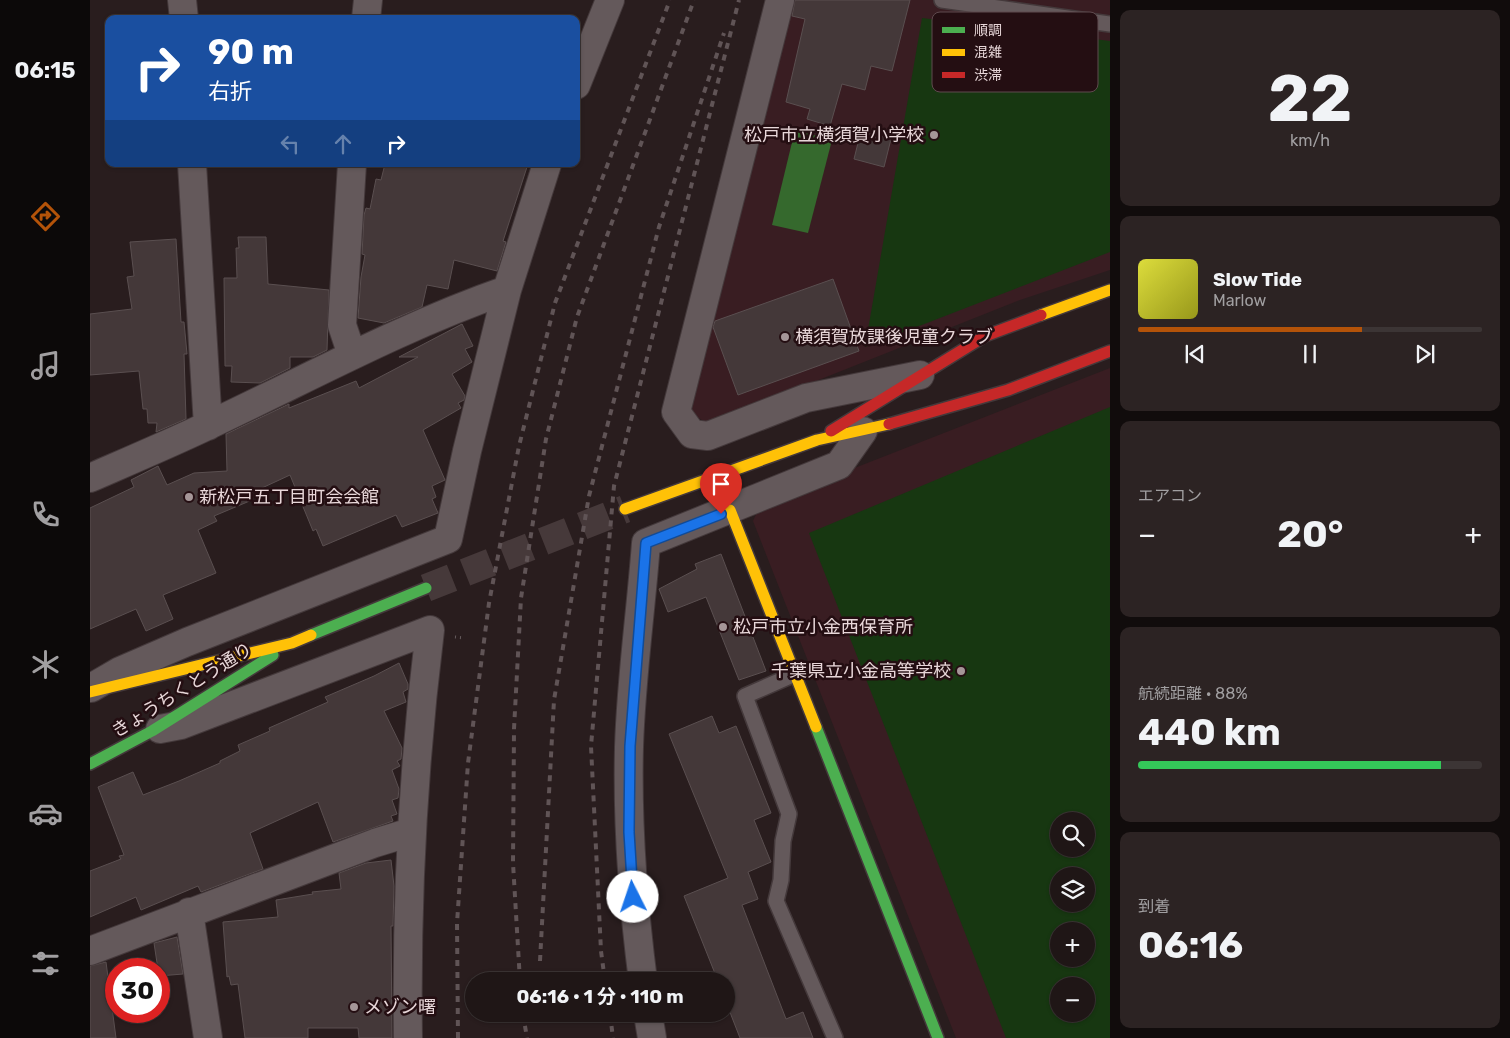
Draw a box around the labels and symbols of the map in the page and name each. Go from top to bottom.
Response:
legend [932,12,1098,92]
text: 順調 [974,22,1002,39]
text: 混雑 [974,44,1002,61]
text: 渋滞 [974,67,1002,84]
place label: 松戸市立横須賀小学校 [744,124,924,146]
marker: 松戸市立横須賀小学校 [928,129,940,141]
place label: 横須賀放課後児童クラブ [795,326,993,348]
marker: 横須賀放課後児童クラブ [779,331,791,343]
pin [700,463,742,514]
place label: 新松戸五丁目町会会館 [199,486,379,508]
marker: 新松戸五丁目町会会館 [183,491,195,503]
place label: 松戸市立小金西保育所 [733,616,913,638]
marker: 松戸市立小金西保育所 [717,621,729,633]
street label: きょうちくとう通り [107,638,257,742]
place label: 千葉県立小金高等学校 [771,660,951,682]
marker: 千葉県立小金高等学校 [955,665,967,677]
position arrow [606,870,658,922]
speed limit sign: 30 [105,958,170,1023]
place label: メゾン曙 [364,996,436,1018]
marker: メゾン曙 [348,1001,360,1013]

